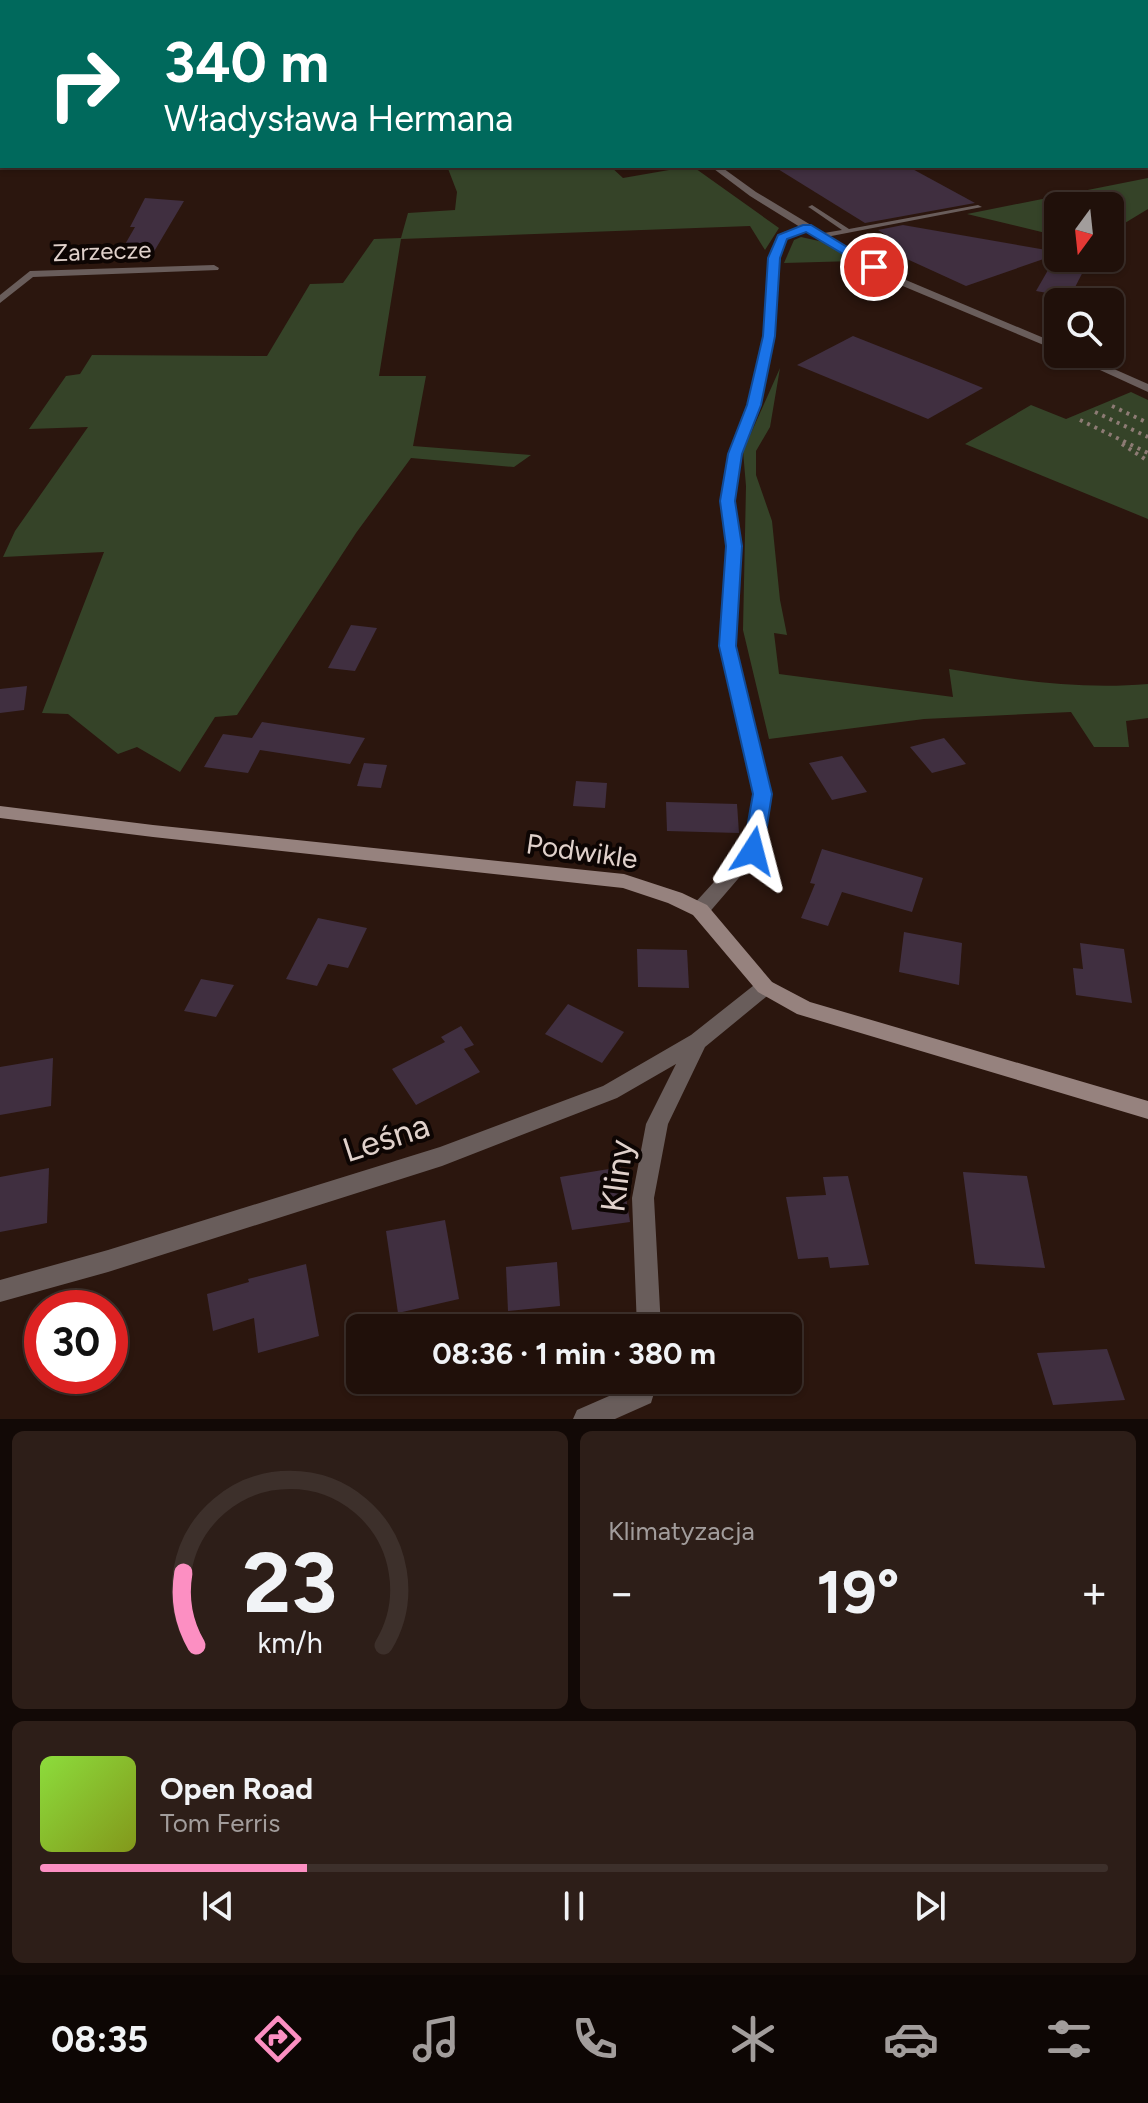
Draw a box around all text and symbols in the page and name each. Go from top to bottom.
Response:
text: 340 m [164,29,329,96]
icon: right [32,32,136,136]
text: Władysława Hermana [164,97,513,140]
north arrow [1044,192,1124,272]
map controls [1044,192,1124,368]
pin [840,233,908,301]
street label: Zarzecze [52,235,152,267]
icon: arrive [852,245,896,289]
button: search [1044,288,1124,368]
position arrow [711,809,795,893]
street label: Podwikle [524,826,640,876]
street label: Leśna [338,1105,434,1171]
street label: Kliny [592,1137,642,1215]
speed limit sign: 30 [24,1290,128,1394]
text: 08:36 · 1 min · 380 m [432,1335,716,1372]
text: Klimatyzacja [608,1515,755,1547]
text: 23 [243,1533,337,1633]
text: 19° [817,1556,899,1628]
text: − [608,1566,635,1619]
text: + [1081,1566,1108,1619]
text: km/h [257,1626,323,1660]
text: Open Road [160,1770,313,1807]
text: Tom Ferris [160,1807,280,1839]
icon: previous [196,1884,240,1928]
icon: pause [552,1884,596,1928]
icon: next [908,1884,952,1928]
icon: directions [250,2011,306,2067]
icon: music [408,2011,464,2067]
icon: phone [567,2011,623,2067]
icon: climate [725,2011,781,2067]
icon: car [883,2011,939,2067]
icon: filters [1041,2011,1097,2067]
text: 08:35 [51,2018,148,2061]

